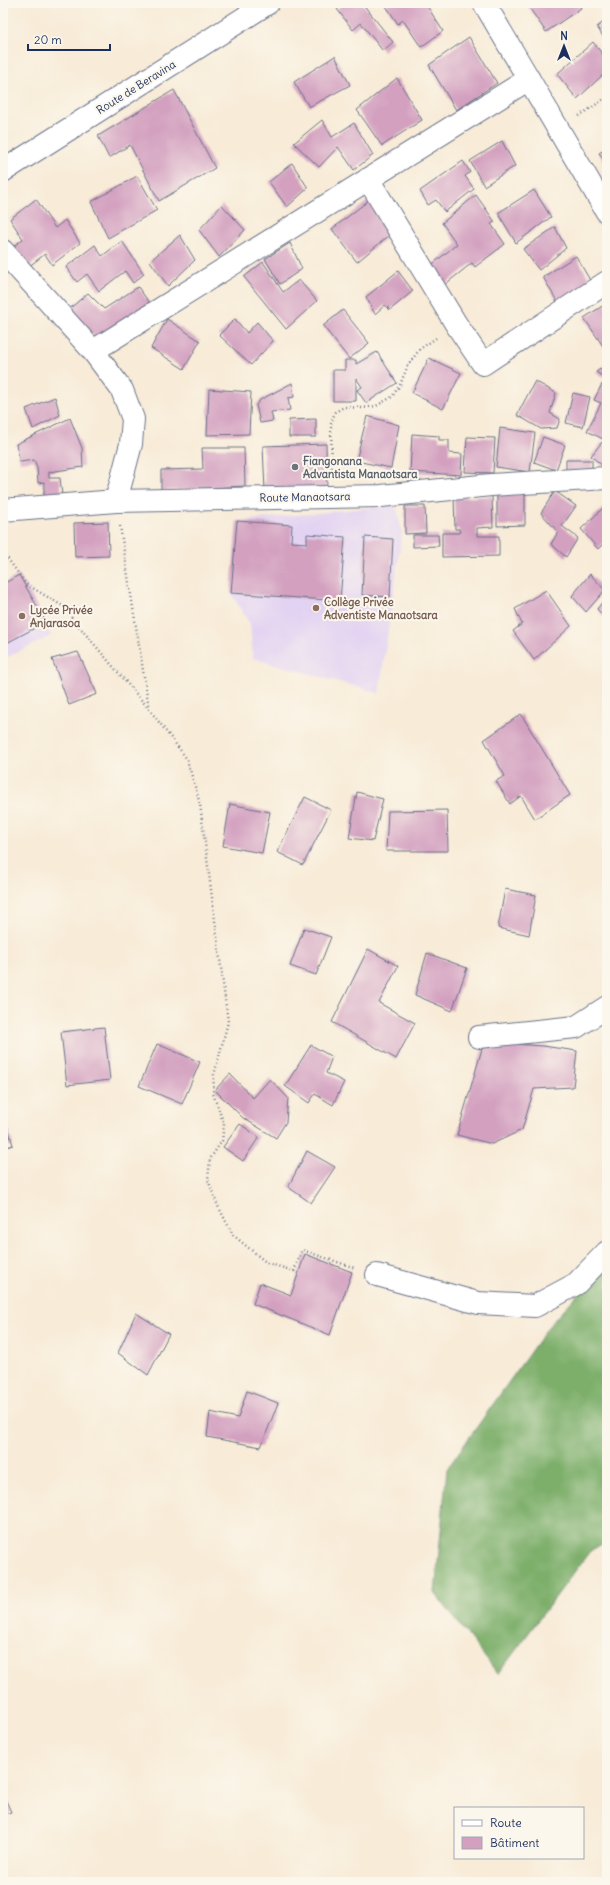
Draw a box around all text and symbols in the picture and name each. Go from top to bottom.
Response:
scale bar [28,26,110,52]
north arrow [544,26,584,66]
text: N [560,29,568,43]
text: 20 m [34,32,62,47]
street label: Route de Beravina [94,57,178,117]
place label: Fiangonana Advantista Manaotsara [303,454,418,481]
marker: Fiangonana Advantista Manaotsara [290,462,300,472]
street label: Route Manaotsara [259,489,351,505]
place label: Collège Privée Adventiste Manaotsara [324,595,439,622]
place label: Lycée Privée Anjarasoa [30,603,93,630]
marker: Collège Privée Adventiste Manaotsara [311,603,321,613]
marker: Lycée Privée Anjarasoa [17,611,27,621]
legend [454,1807,584,1859]
text: Route [490,1815,522,1830]
text: Bâtiment [490,1835,539,1850]

